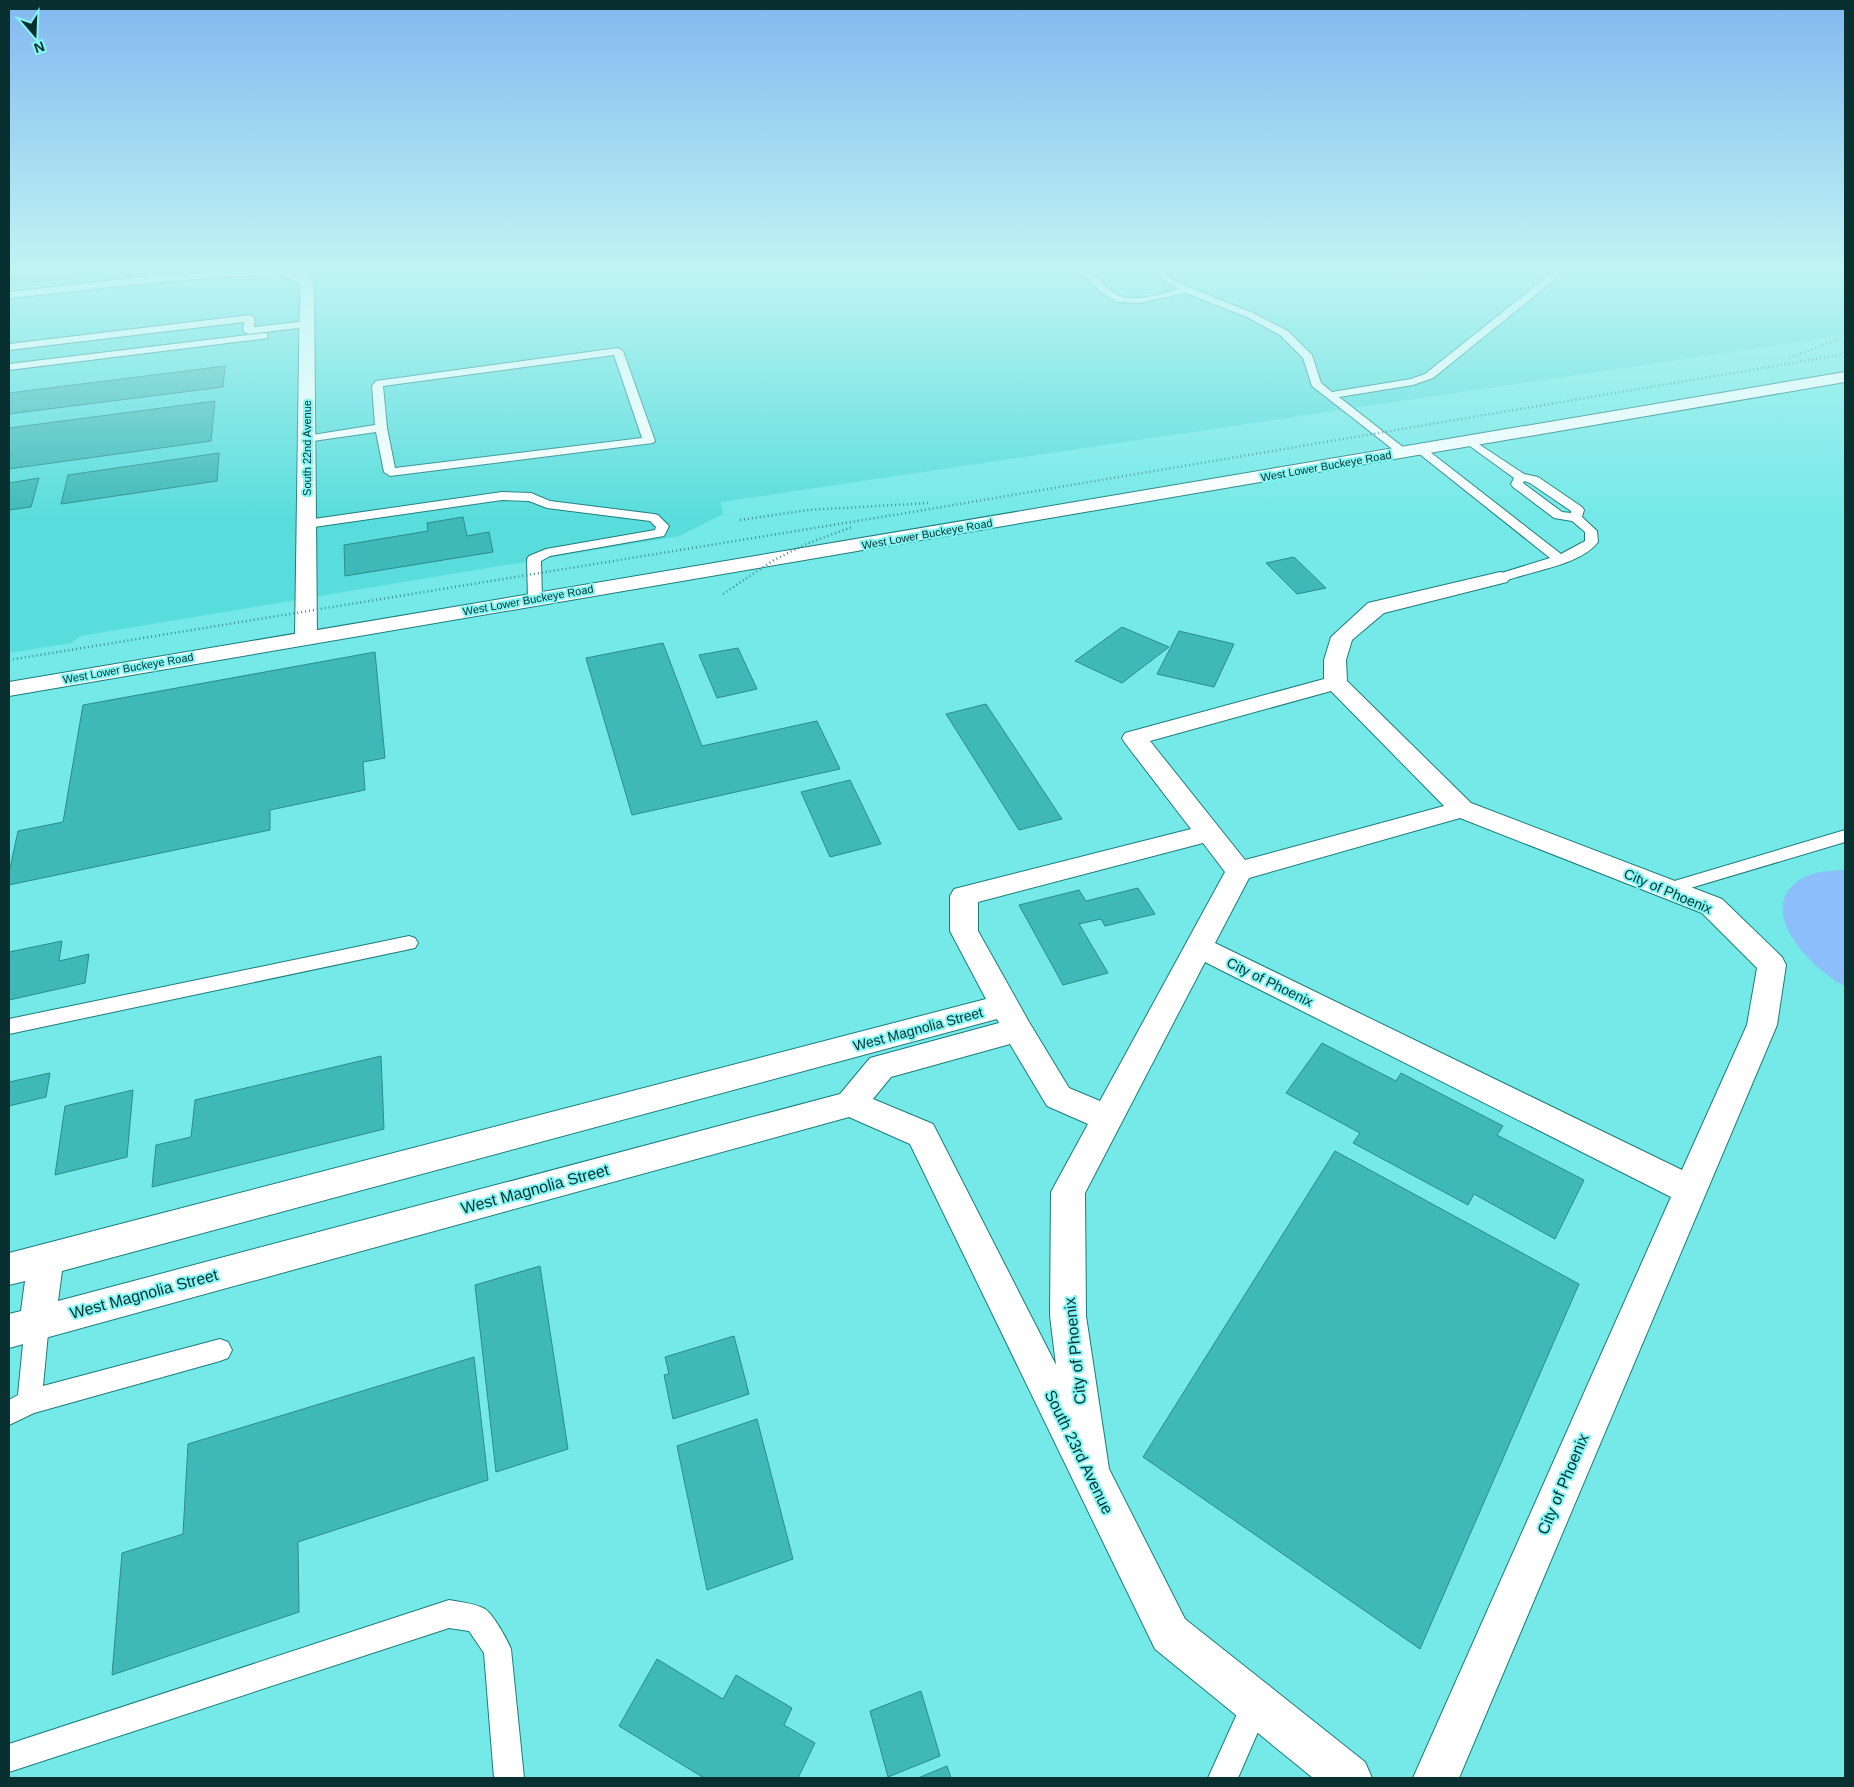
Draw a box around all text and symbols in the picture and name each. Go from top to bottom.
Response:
north arrow [10,10,60,60]
text: N [32,38,47,57]
street label: South 22nd Avenue [301,400,313,496]
street label: West Lower Buckeye Road [1260,449,1392,483]
street label: West Lower Buckeye Road [861,517,993,551]
street label: West Lower Buckeye Road [462,583,594,617]
street label: West Lower Buckeye Road [62,651,194,685]
street label: City of Phoenix [1622,865,1714,917]
street label: City of Phoenix [1224,954,1316,1010]
street label: West Magnolia Street [851,1004,985,1054]
street label: West Magnolia Street [459,1161,611,1217]
street label: West Magnolia Street [68,1266,220,1322]
street label: City of Phoenix [1061,1297,1089,1405]
street label: South 23rd Avenue [1042,1387,1116,1517]
street label: City of Phoenix [1534,1431,1592,1537]

